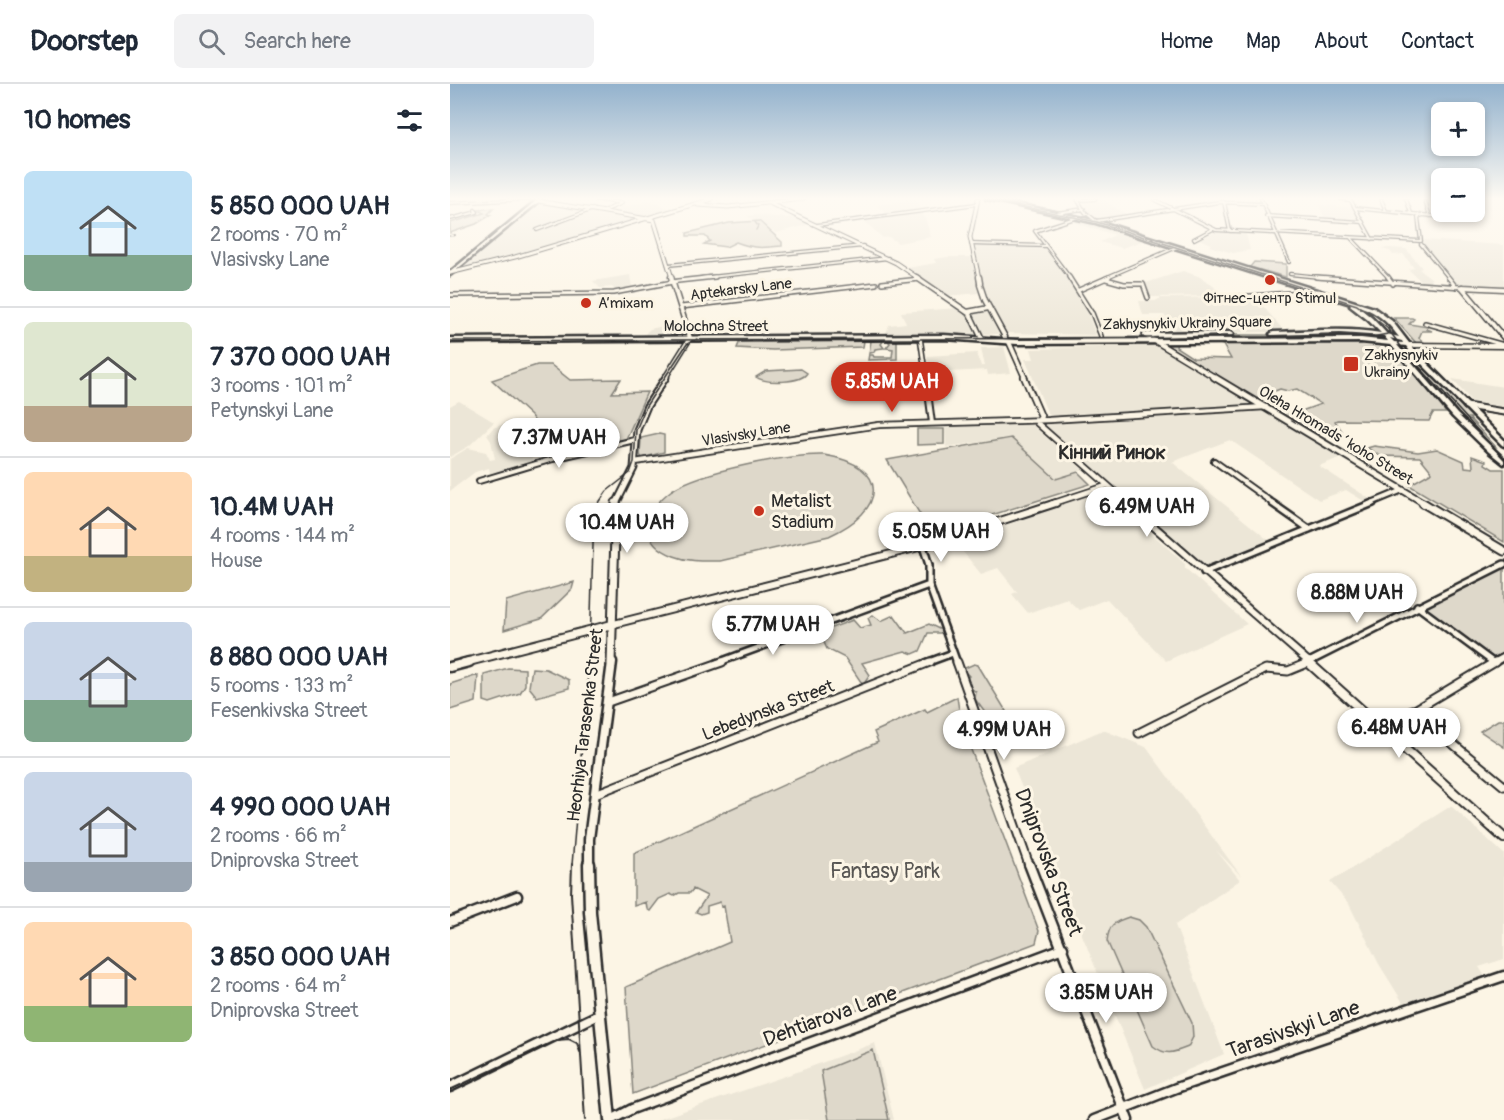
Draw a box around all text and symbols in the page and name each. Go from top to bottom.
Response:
search box [174,14,594,68]
text: Doorstep [30,24,138,59]
icon: search [195,25,228,58]
text: Search here [243,27,351,55]
text: Home [1160,28,1213,55]
text: Map [1246,28,1281,55]
text: About [1314,28,1368,55]
text: Contact [1401,28,1474,55]
map controls [1431,102,1485,222]
button: + [1431,102,1485,156]
text: 10 homes [24,104,130,136]
icon: filters [393,104,426,137]
button: − [1431,168,1485,222]
text: 5 850 000 UAH [210,190,390,222]
icon: home [72,195,144,267]
text: 2 rooms · 70 m² [210,222,348,247]
text: Vlasivsky Lane [210,247,329,272]
marker: Фітнес-центр Stimul [1263,273,1277,287]
street label: Aptekarsky Lane [689,274,794,305]
place label: Фітнес-центр Stimul [1204,289,1336,308]
place label: A’mixam [598,294,654,313]
marker: A’mixam [579,296,593,310]
street label: Zakhysnykiv Ukrainy Square [1102,313,1272,334]
street label: Molochna Street [664,317,769,336]
text: 7 370 000 UAH [210,341,391,373]
icon: home [72,346,144,418]
place label: Zakhysnykiv Ukrainy [1364,346,1439,382]
marker: Zakhysnykiv Ukrainy [1342,355,1360,373]
pin: 5.85M UAH [823,362,961,413]
text: 5.85M UAH [845,369,939,394]
text: 3 rooms · 101 m² [210,373,353,398]
street label: Oleha Hromadsʹkoho Street [1255,382,1417,490]
text: Petynskyi Lane [210,398,333,423]
pin: 7.37M UAH [490,418,628,469]
street label: Vlasivsky Lane [700,418,792,451]
text: 7.37M UAH [512,425,606,450]
district label: Кінний Ринок [1058,440,1166,465]
pin: 6.49M UAH [1078,487,1216,538]
place label: Metalist Stadium [771,490,834,534]
text: 10.4M UAH [210,491,334,523]
text: 6.49M UAH [1099,494,1195,519]
icon: home [72,496,144,568]
pin: 10.4M UAH [558,503,696,554]
marker: Metalist Stadium [752,504,766,518]
text: 10.4M UAH [579,510,675,535]
pin: 5.05M UAH [872,512,1010,563]
text: 5.05M UAH [892,519,990,544]
text: 4 rooms · 144 m² [210,523,355,548]
text: House [210,548,262,573]
pin: 8.88M UAH [1288,573,1426,624]
text: 8.88M UAH [1311,580,1403,605]
pin: 5.77M UAH [704,605,842,656]
text: 5.77M UAH [726,612,820,637]
street label: Heorhiya Tarasenka Street [562,626,609,823]
text: 8 880 000 UAH [210,641,388,673]
icon: home [72,646,144,718]
text: 5 rooms · 133 m² [210,673,353,698]
street label: Lebedynska Street [699,674,838,746]
text: Fesenkivska Street [210,698,368,723]
pin: 6.48M UAH [1330,708,1468,759]
pin: 4.99M UAH [935,710,1073,761]
text: 6.48M UAH [1351,715,1447,740]
text: 4.99M UAH [957,717,1051,742]
street label: Dniprovska Street [1008,785,1089,940]
text: 4 990 000 UAH [210,791,390,823]
icon: home [72,796,144,868]
text: 2 rooms · 66 m² [210,823,347,848]
text: Dniprovska Street [210,848,359,873]
park label: Fantasy Park [830,858,940,885]
text: 3 850 000 UAH [210,941,390,973]
icon: home [72,946,144,1018]
text: 2 rooms · 64 m² [210,973,347,998]
pin: 3.85M UAH [1037,973,1175,1024]
street label: Dehtiarova Lane [759,980,901,1053]
text: 3.85M UAH [1059,980,1153,1005]
street label: Tarasivskyi Lane [1223,994,1364,1065]
text: Dniprovska Street [210,998,359,1023]

